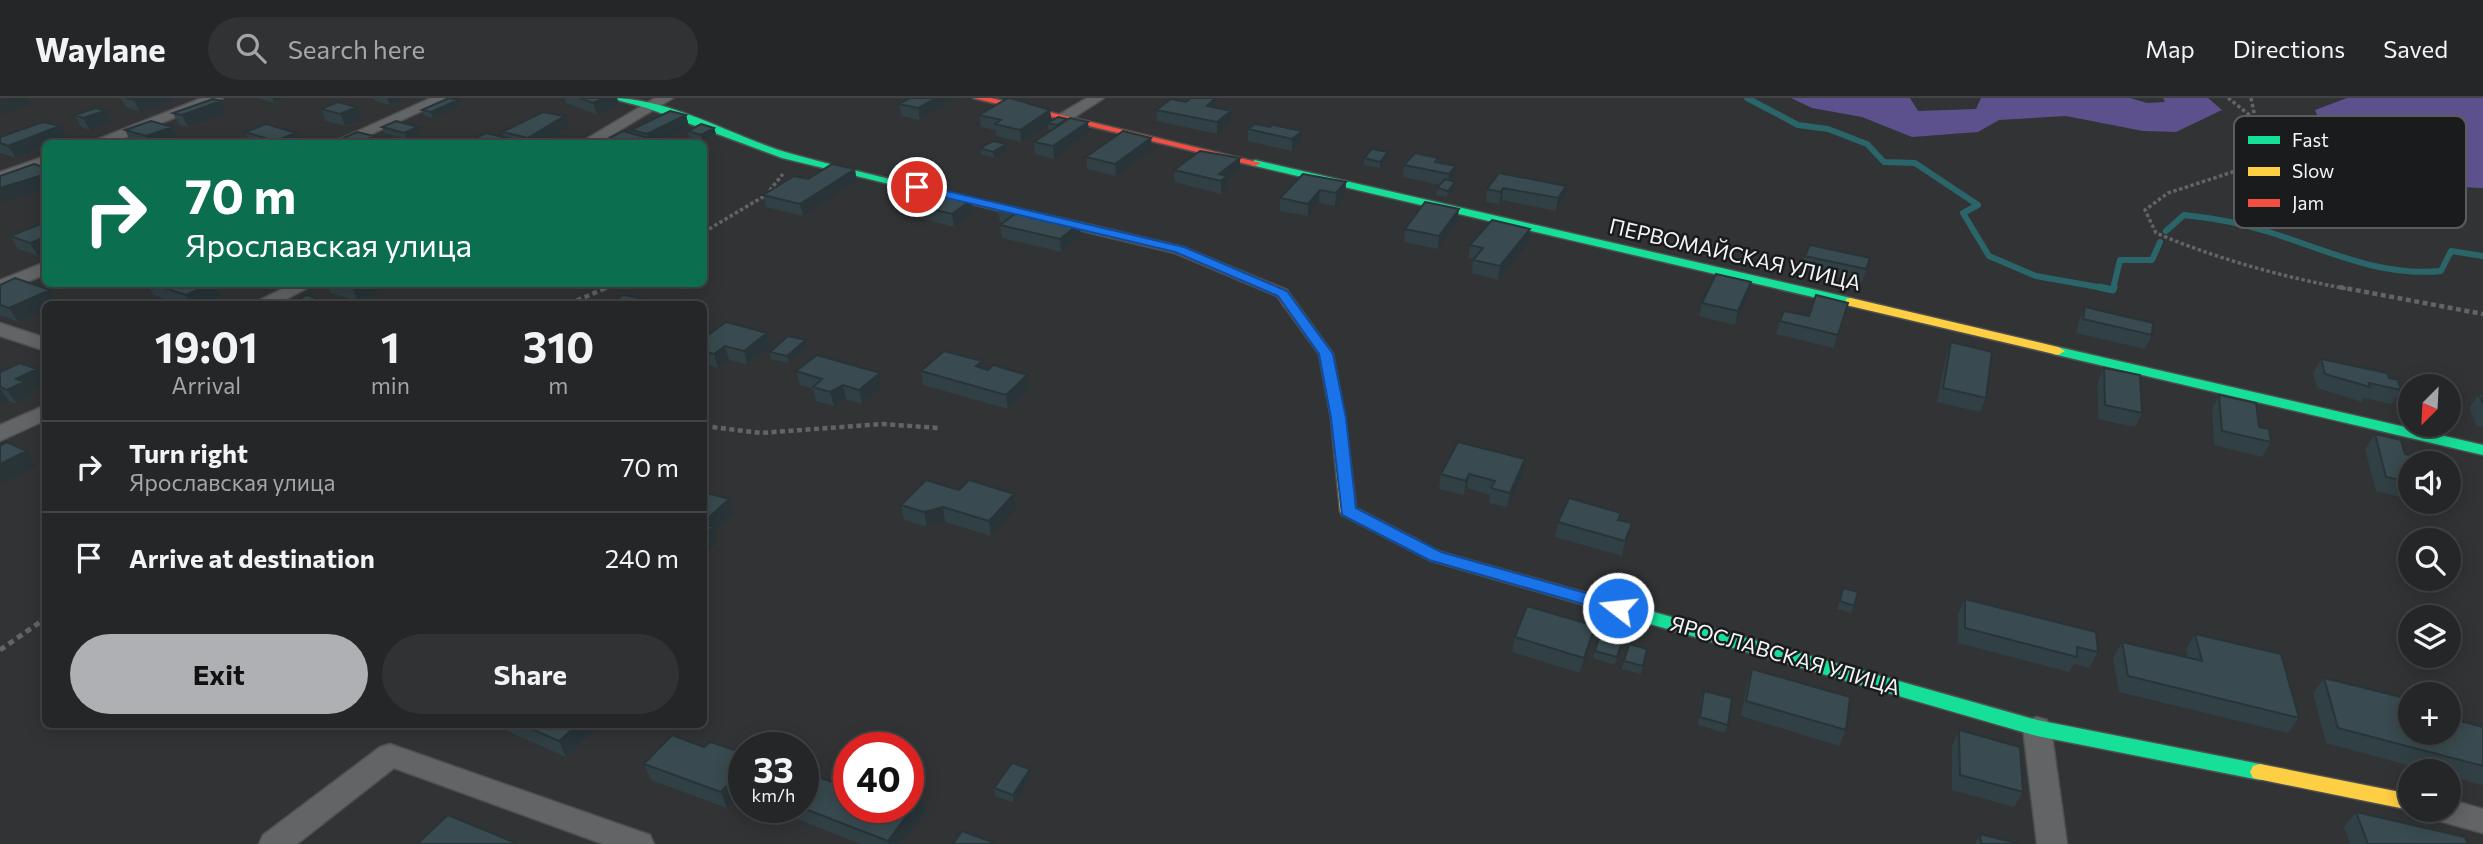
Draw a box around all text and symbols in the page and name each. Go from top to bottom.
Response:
search box [208,17,698,80]
text: Waylane [35,28,166,69]
icon: search [232,29,270,67]
text: Search here [288,33,425,64]
text: Map [2145,34,2195,63]
text: Directions [2233,34,2345,63]
text: Saved [2383,34,2448,63]
legend [2234,116,2466,228]
text: Fast [2292,128,2329,151]
pin [887,157,947,217]
text: Slow [2292,159,2334,182]
text: 70 m [185,164,296,224]
icon: right [70,168,161,259]
icon: arrive [898,168,936,206]
text: Jam [2292,191,2324,214]
street label: ПЕРВОМАЙСКАЯ УЛИЦА [1607,212,1864,295]
text: Ярославская улица [185,224,472,264]
text: 19:01 [155,320,258,372]
text: 1 [381,320,400,372]
text: 310 [523,320,594,372]
text: Arrival [172,371,241,399]
text: min [371,371,410,399]
text: m [548,371,568,399]
north arrow [2398,374,2460,438]
map controls [2398,374,2461,822]
text: Turn right [129,437,248,468]
icon: right [70,448,108,486]
text: 70 m [621,451,679,482]
button: sound [2398,451,2461,514]
text: Ярославская улица [129,468,335,496]
button: search [2398,528,2461,591]
icon: arrive [70,539,108,577]
text: Arrive at destination [129,542,375,573]
text: 240 m [605,542,679,573]
position arrow [1581,571,1655,645]
button: layers [2398,605,2461,668]
street label: ЯРОСЛАВСКАЯ УЛИЦА [1668,610,1903,699]
button: Exit [70,634,368,714]
button: Share [382,634,679,714]
button: + [2398,682,2461,745]
speed limit sign: 40 [833,732,924,823]
text: 33 [753,747,794,790]
button: − [2398,759,2461,822]
text: km/h [752,784,795,806]

